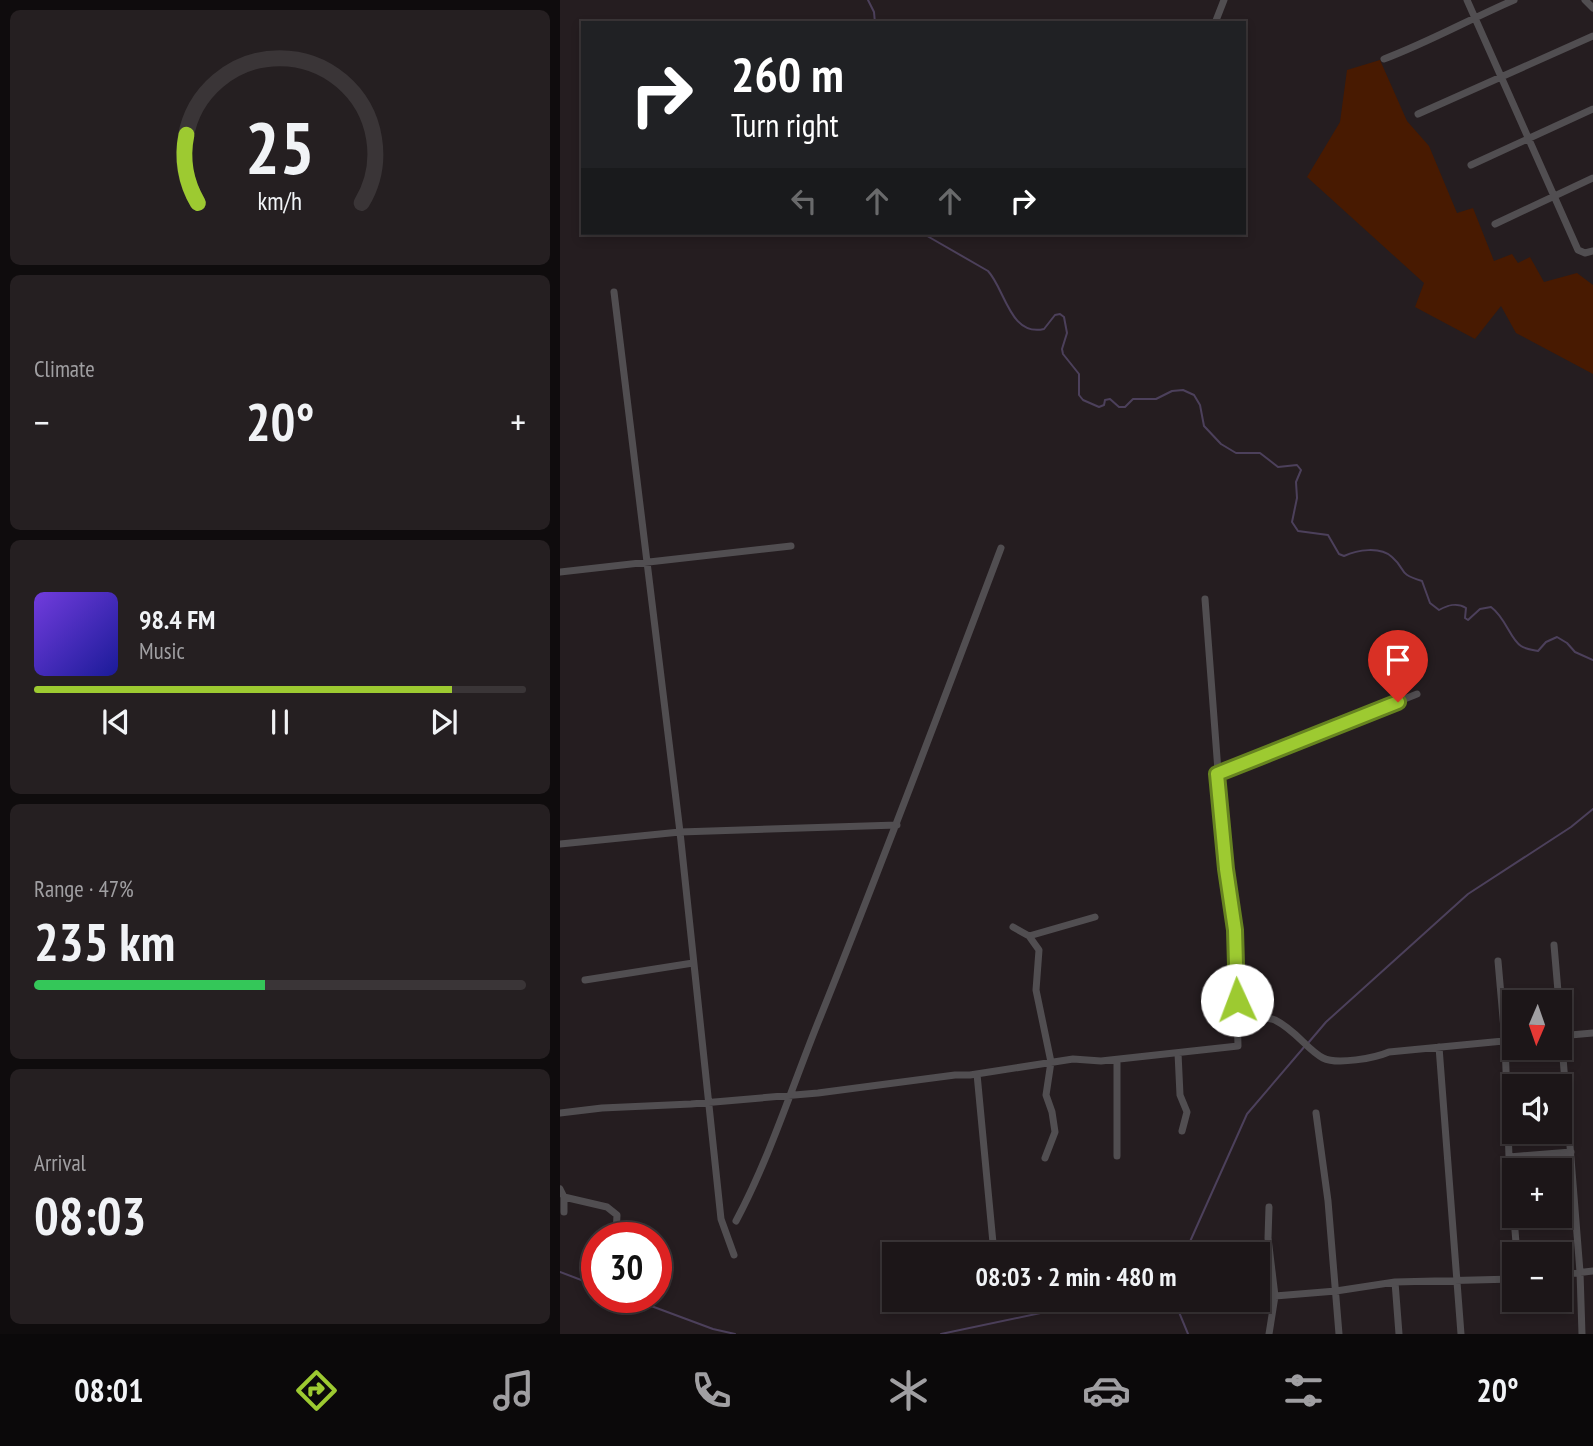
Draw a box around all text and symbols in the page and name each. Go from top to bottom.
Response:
text: 260 m [731,42,844,106]
icon: right [616,49,707,140]
text: 25 [245,100,315,194]
text: Turn right [731,104,839,146]
icon: left [785,182,823,220]
icon: ahead [858,182,896,220]
icon: ahead [931,182,969,220]
icon: right [1004,182,1042,220]
text: km/h [258,185,302,217]
text: Climate [34,354,95,383]
text: 20° [246,388,314,455]
text: − [34,397,50,446]
text: + [510,397,526,446]
text: 98.4 FM [139,603,215,636]
pin [1368,630,1428,702]
text: Music [139,636,185,665]
icon: arrive [1379,641,1417,679]
icon: previous [97,703,135,741]
icon: pause [261,703,299,741]
icon: next [425,703,463,741]
text: Range · 47% [34,874,134,903]
text: 235 km [34,908,175,975]
position arrow [1200,963,1274,1037]
north arrow [1502,990,1572,1060]
map controls [1502,990,1572,1312]
button: sound [1502,1074,1572,1144]
text: Arrival [34,1148,86,1177]
button: + [1502,1158,1572,1228]
text: 08:03 [34,1182,146,1249]
speed limit sign: 30 [581,1222,672,1313]
button: − [1502,1242,1572,1312]
text: 08:03 · 2 min · 480 m [976,1260,1176,1293]
icon: directions [292,1366,341,1415]
icon: music [489,1366,538,1415]
icon: phone [687,1366,736,1415]
icon: climate [884,1366,933,1415]
icon: car [1082,1366,1131,1415]
icon: filters [1279,1366,1328,1415]
text: 08:01 [74,1369,143,1411]
text: 20° [1477,1369,1519,1411]

